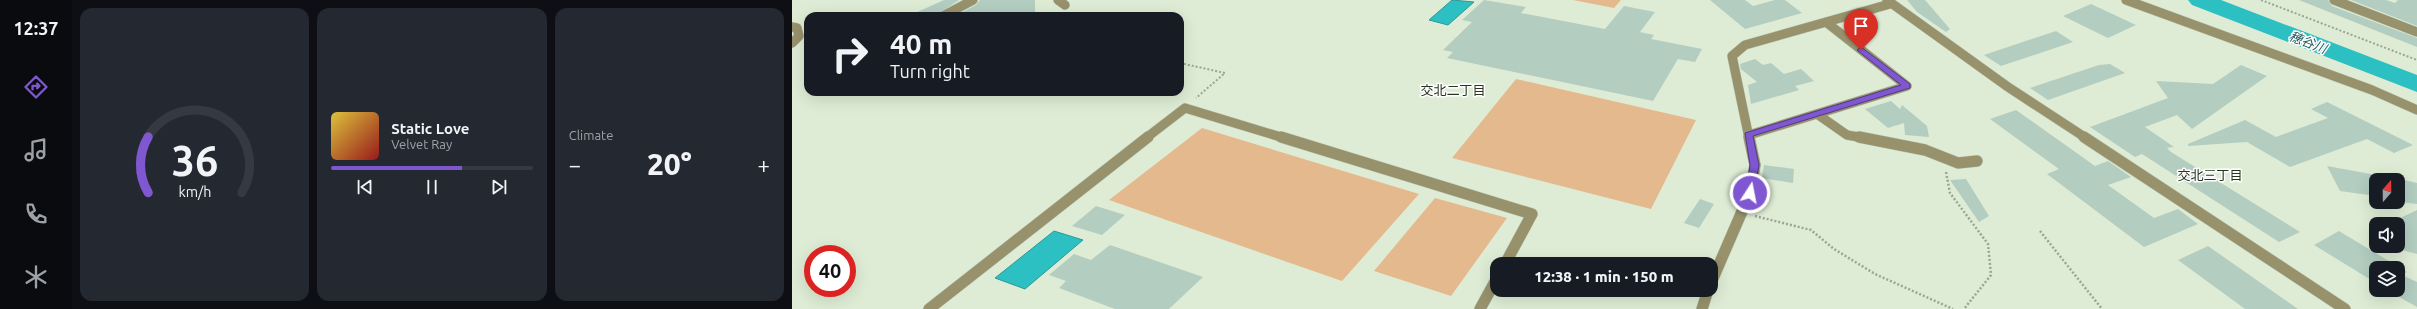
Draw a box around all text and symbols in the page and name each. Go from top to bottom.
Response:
pin [1844,9,1878,50]
icon: arrive [1850,15,1872,37]
text: 12:37 [13,18,59,38]
icon: right [824,28,876,80]
text: 40 m [890,28,952,59]
water label: 穂谷川 [2287,28,2331,56]
text: Turn right [890,61,970,81]
icon: directions [22,73,50,101]
district label: 交北二丁目 [1420,83,1486,97]
text: Static Love [391,120,469,137]
text: Climate [569,128,613,142]
icon: music [22,136,50,164]
text: 36 [171,136,218,183]
text: Velvet Ray [391,137,452,151]
text: 20° [647,147,692,181]
text: − [569,152,581,177]
text: + [758,152,770,177]
district label: 交北三丁目 [2177,168,2243,182]
position arrow [1729,172,1771,214]
north arrow [2369,173,2405,209]
map controls [2369,173,2405,297]
icon: previous [354,176,376,198]
icon: pause [421,176,443,198]
icon: next [488,176,510,198]
text: km/h [178,183,211,199]
icon: phone [22,200,50,228]
button: sound [2369,217,2405,253]
speed limit sign: 40 [804,245,856,297]
button: layers [2369,261,2405,297]
icon: climate [22,263,50,291]
text: 12:38 · 1 min · 150 m [1534,268,1674,285]

